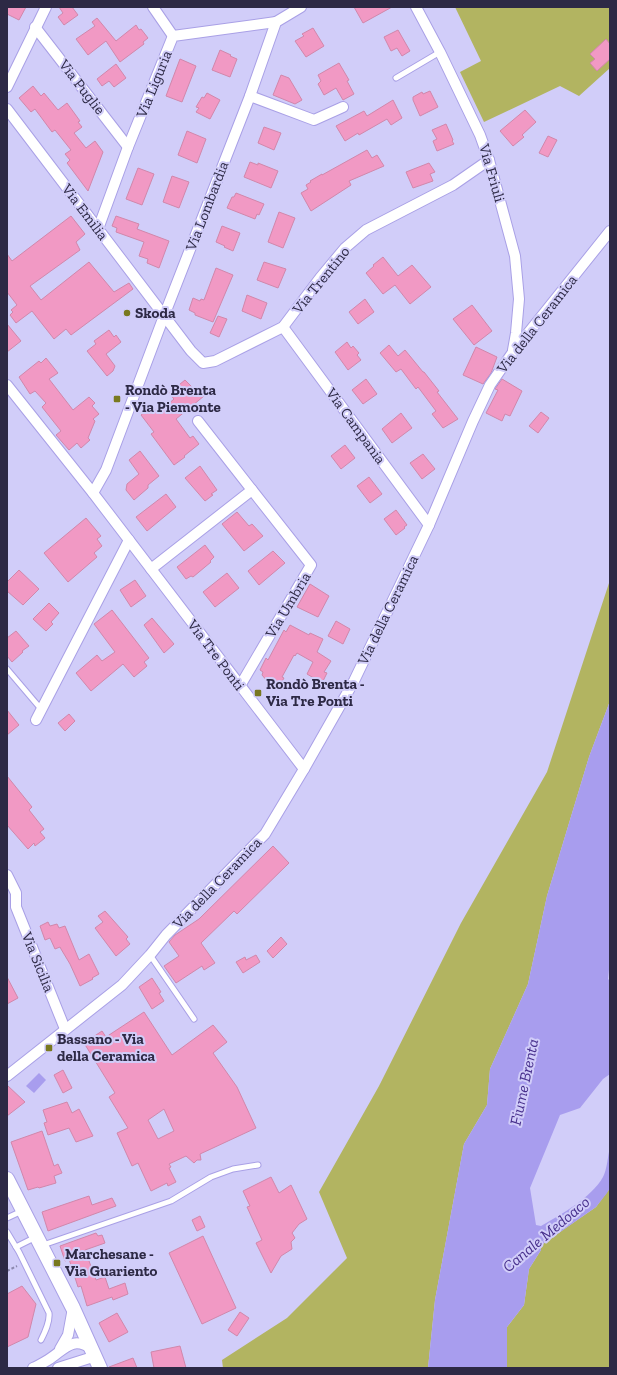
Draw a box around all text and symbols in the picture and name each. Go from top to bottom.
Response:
street label: Via Liguria [132,48,176,121]
street label: Via Puglie [54,55,109,118]
street label: Via Friuli [475,141,509,204]
street label: Via Lombardia [181,159,232,254]
street label: Via Emilia [57,180,112,244]
street label: Via Trentino [288,243,354,318]
street label: Via della Ceramica [492,271,581,378]
place label: Skoda [135,304,176,322]
marker: Skoda [122,308,132,318]
place label: Rondò Brenta - Via Piemonte [125,381,221,416]
street label: Via Campania [322,384,390,468]
marker: Rondò Brenta - Via Piemonte [112,394,122,404]
street label: Via della Ceramica [353,552,422,669]
street label: Via Umbria [261,569,315,642]
street label: Via Tre Ponti [183,615,249,694]
place label: Rondò Brenta - Via Tre Ponti [266,675,365,710]
marker: Rondò Brenta - Via Tre Ponti [253,688,263,698]
street label: Via della Ceramica [168,834,265,933]
street label: Via Sicilia [17,928,58,995]
place label: Bassano - Via della Ceramica [57,1030,156,1065]
water label: Fiume Brenta [506,1037,542,1127]
marker: Bassano - Via della Ceramica [44,1043,54,1053]
water label: Canale Medoaco [499,1192,593,1276]
place label: Marchesane - Via Guariento [65,1245,158,1280]
marker: Marchesane - Via Guariento [52,1258,62,1268]

